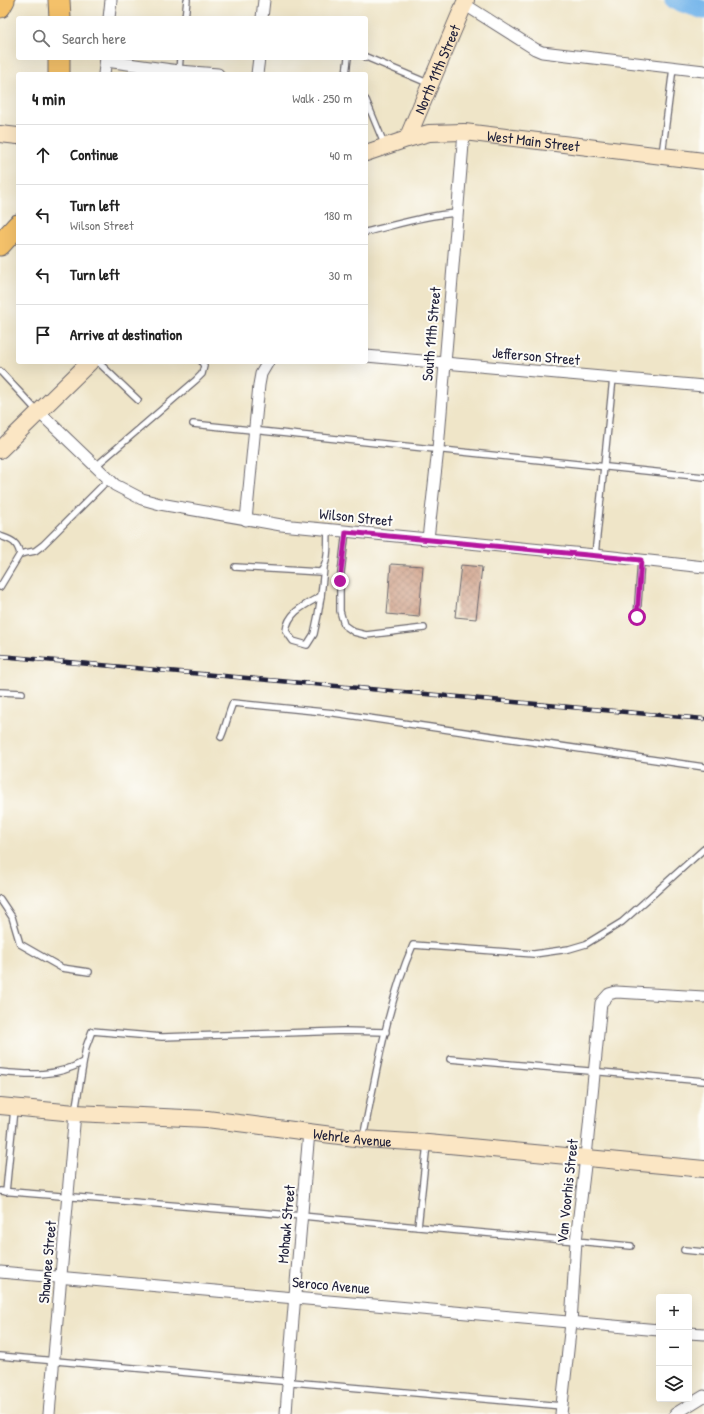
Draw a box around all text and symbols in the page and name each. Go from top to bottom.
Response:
search box [16,16,368,60]
street label: North 11th Street [408,20,465,117]
icon: search [30,27,52,49]
text: Search here [62,28,126,49]
text: 4 min [32,87,65,110]
text: Walk · 250 m [292,89,352,107]
street label: West Main Street [486,124,582,156]
icon: ahead [32,144,54,166]
text: Continue [70,144,118,165]
text: 40 m [329,146,352,164]
text: Turn left [70,195,120,216]
icon: left [32,204,54,226]
text: 180 m [324,206,352,224]
text: Wilson Street [70,216,134,234]
icon: left [32,264,54,286]
text: Turn left [70,264,120,285]
text: 30 m [329,266,352,284]
street label: South 11th Street [416,285,446,382]
icon: arrive [32,324,54,346]
text: Arrive at destination [70,324,182,345]
street label: Jefferson Street [491,342,582,370]
street label: Wilson Street [318,503,395,531]
route end [331,572,349,590]
route start [628,608,646,626]
street label: Wehrle Avenue [312,1122,392,1151]
street label: Van Voorhis Street [551,1137,583,1244]
street label: Mohawk Street [272,1183,300,1264]
street label: Shawnee Street [33,1219,61,1304]
street label: Seroco Avenue [291,1271,371,1299]
map controls [656,1294,692,1402]
button: + [656,1294,692,1330]
button: − [656,1330,692,1366]
button: layers [656,1366,692,1402]

